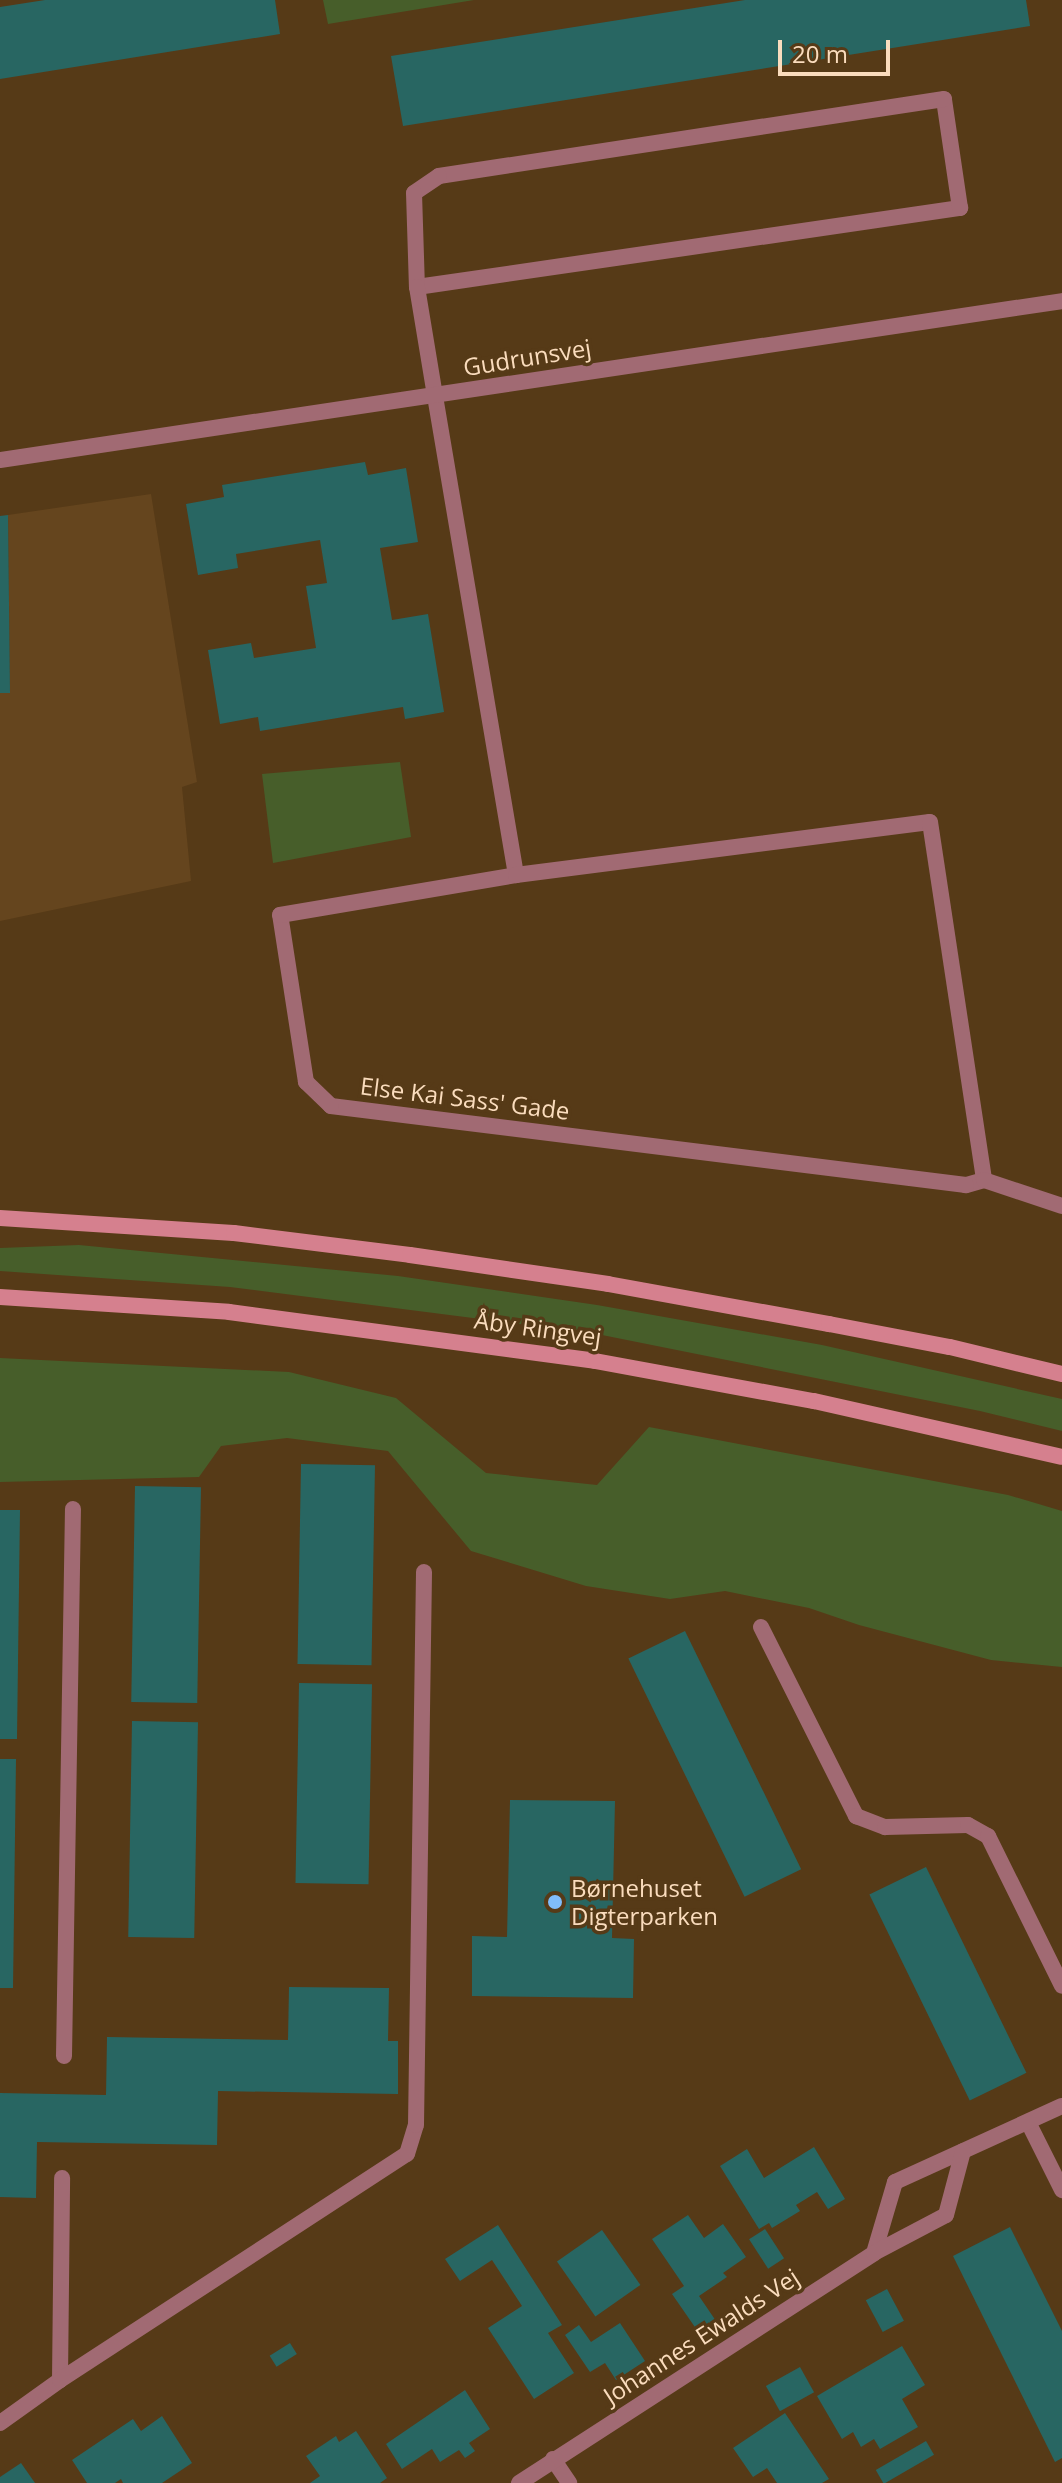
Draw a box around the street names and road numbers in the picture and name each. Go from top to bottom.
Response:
street label: Gudrunsvej [461,333,593,381]
street label: Else Kai Sass' Gade [359,1071,571,1125]
street label: Åby Ringvej [472,1305,604,1351]
street label: Johannes Ewalds Vej [598,2262,804,2410]

